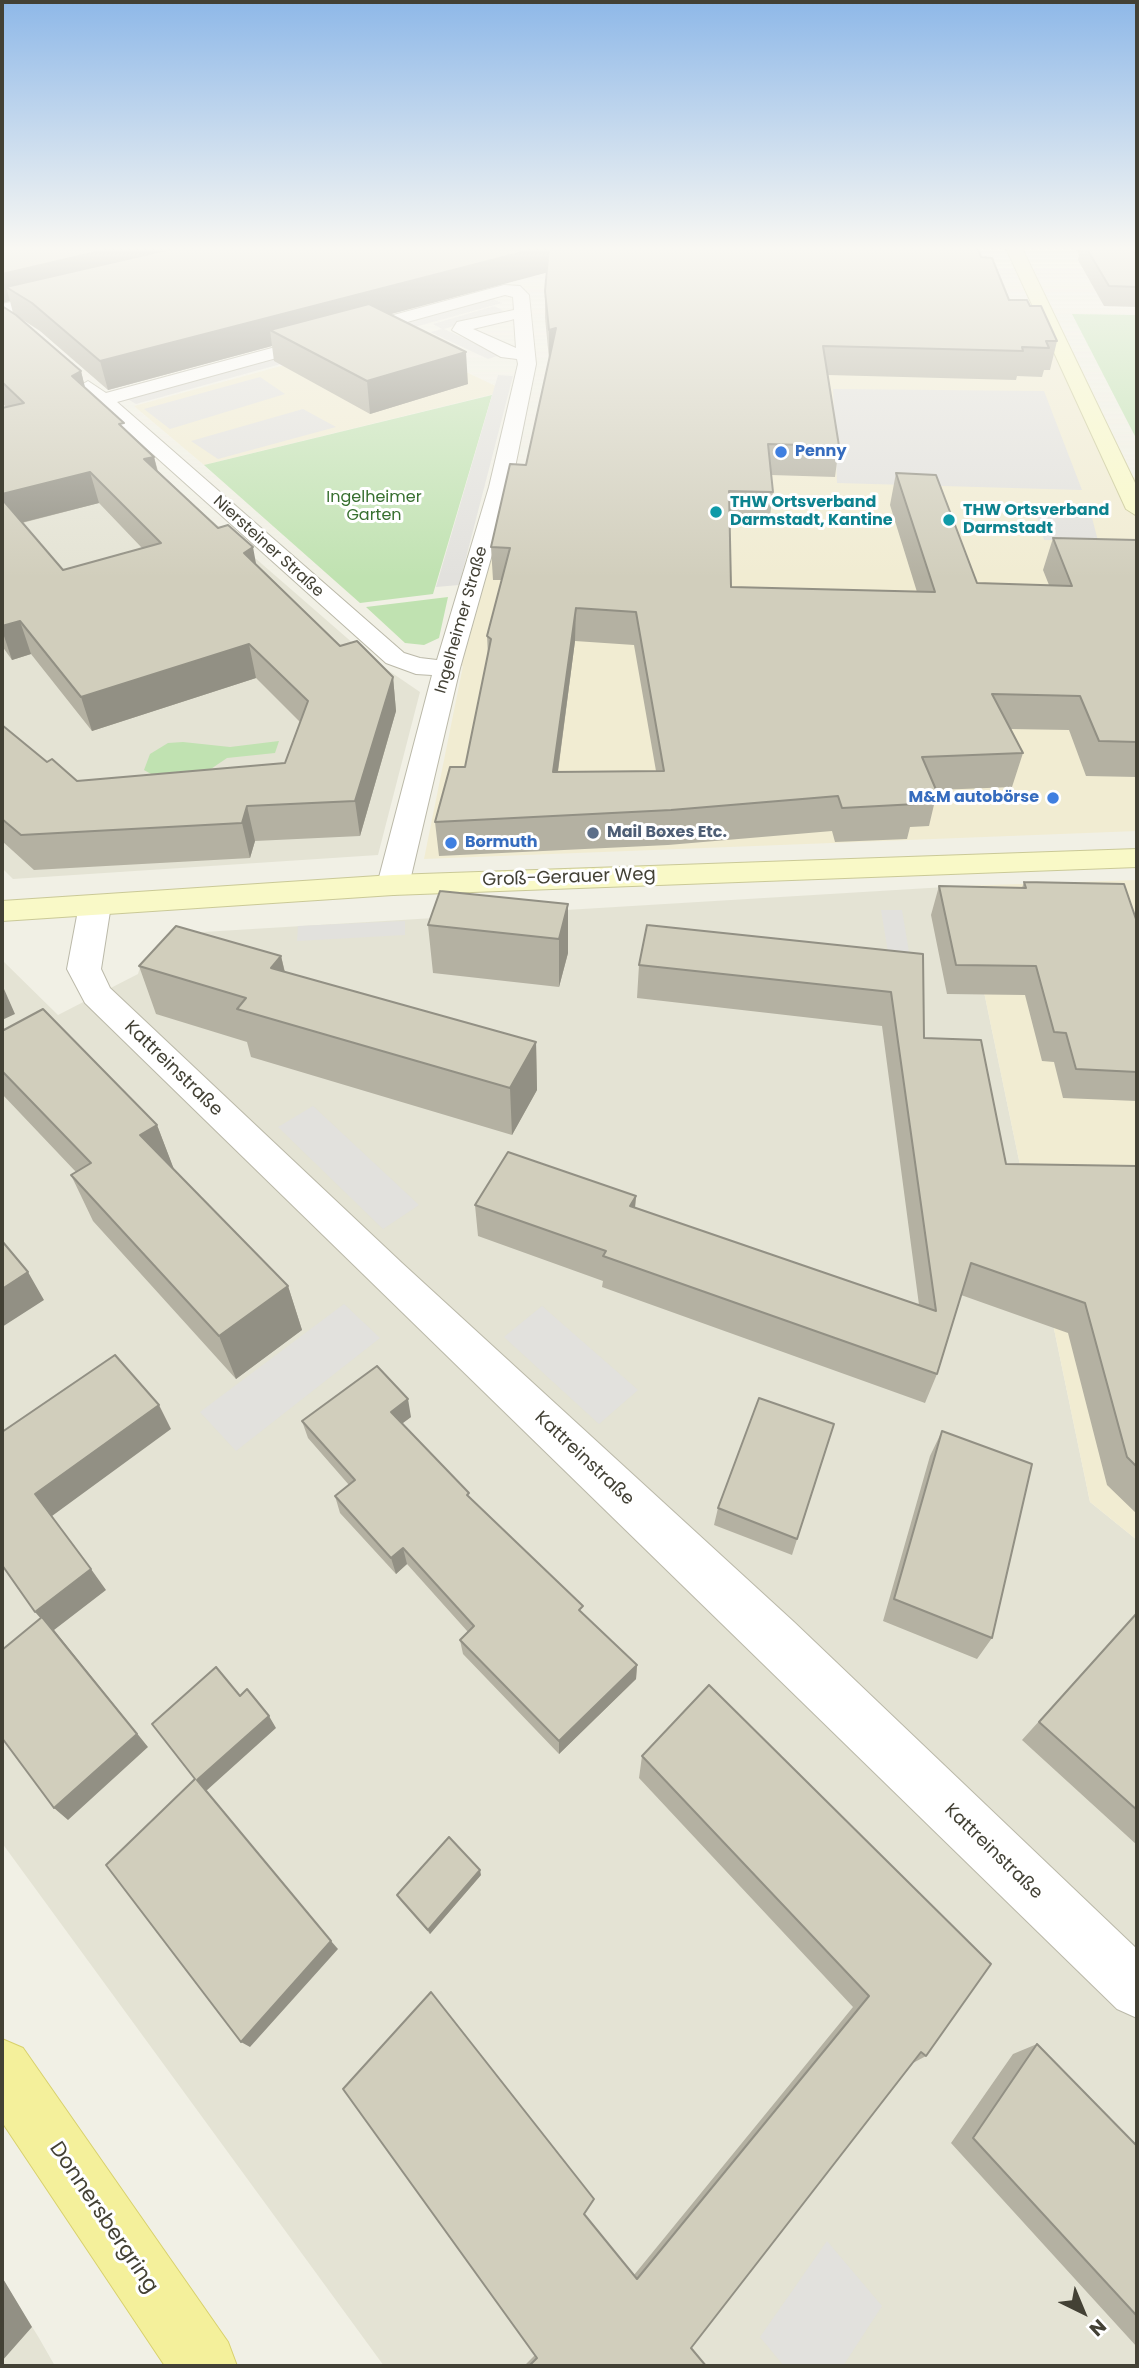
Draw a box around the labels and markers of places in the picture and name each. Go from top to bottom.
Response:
place label: Penny [795,442,847,462]
marker: Penny [773,444,789,460]
place label: THW Ortsverband Darmstadt, Kantine [730,493,893,531]
place label: THW Ortsverband Darmstadt [963,501,1109,539]
marker: THW Ortsverband Darmstadt, Kantine [708,504,724,520]
marker: THW Ortsverband Darmstadt [941,512,957,528]
place label: M&M autobörse [908,788,1039,808]
marker: M&M autobörse [1045,790,1061,806]
place label: Mail Boxes Etc. [607,823,727,843]
marker: Mail Boxes Etc. [585,825,601,841]
place label: Bormuth [465,833,538,853]
marker: Bormuth [443,835,459,851]

